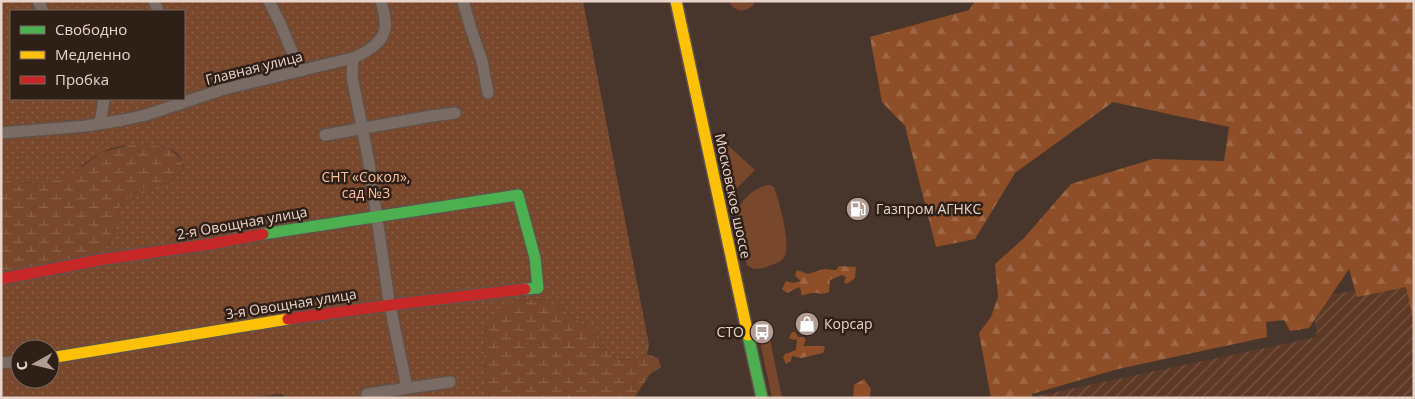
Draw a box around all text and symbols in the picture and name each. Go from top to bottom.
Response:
legend [10,10,185,100]
text: Свободно [55,19,127,39]
text: Медленно [55,44,131,64]
street label: Главная улица [203,46,305,89]
text: Пробка [55,69,109,89]
street label: Московское шоссе [711,132,756,260]
park label: СНТ «Сокол», сад №3 [322,167,410,202]
fuel station icon: Газпром АГНКС [845,196,871,222]
place label: Газпром АГНКС [876,199,981,218]
street label: 2-я Овощная улица [175,202,309,243]
street label: 3-я Овощная улица [224,284,358,323]
shop icon: Корсар [794,311,820,337]
place label: Корсар [824,314,873,333]
bus stop icon: СТО [749,319,775,345]
place label: СТО [717,322,744,341]
north arrow [10,339,60,389]
text: С [12,360,32,372]

